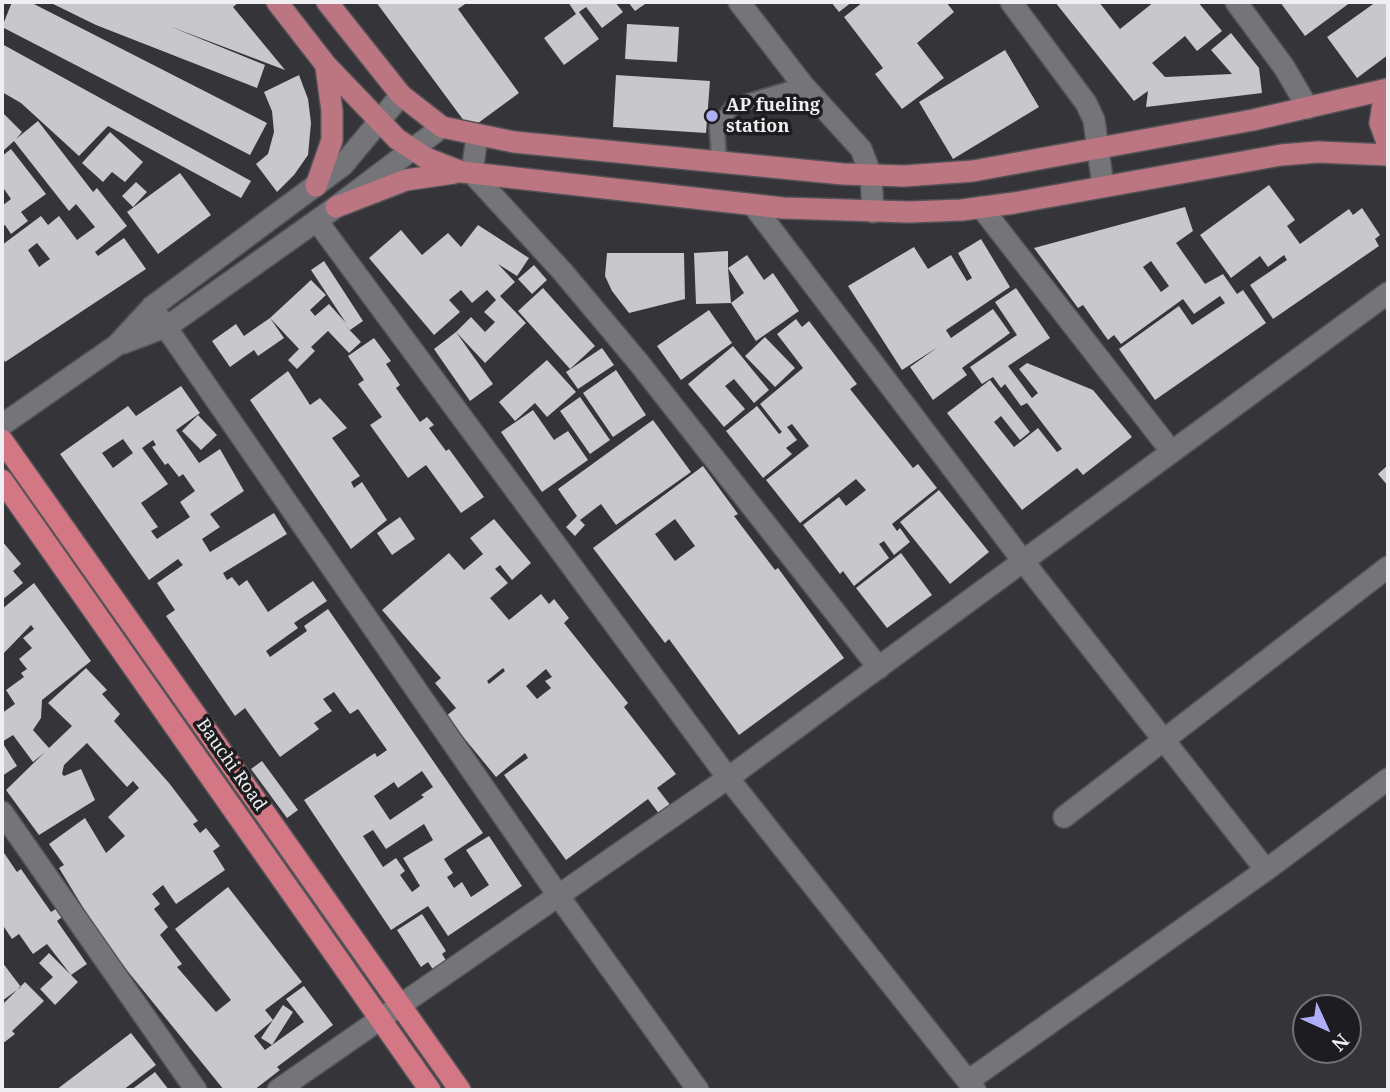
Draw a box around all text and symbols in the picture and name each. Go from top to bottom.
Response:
place label: AP fueling station [726,95,820,138]
marker: AP fueling station [704,108,720,124]
street label: Bauchi Road [191,715,271,815]
north arrow [1292,994,1362,1064]
text: N [1326,1028,1355,1057]

